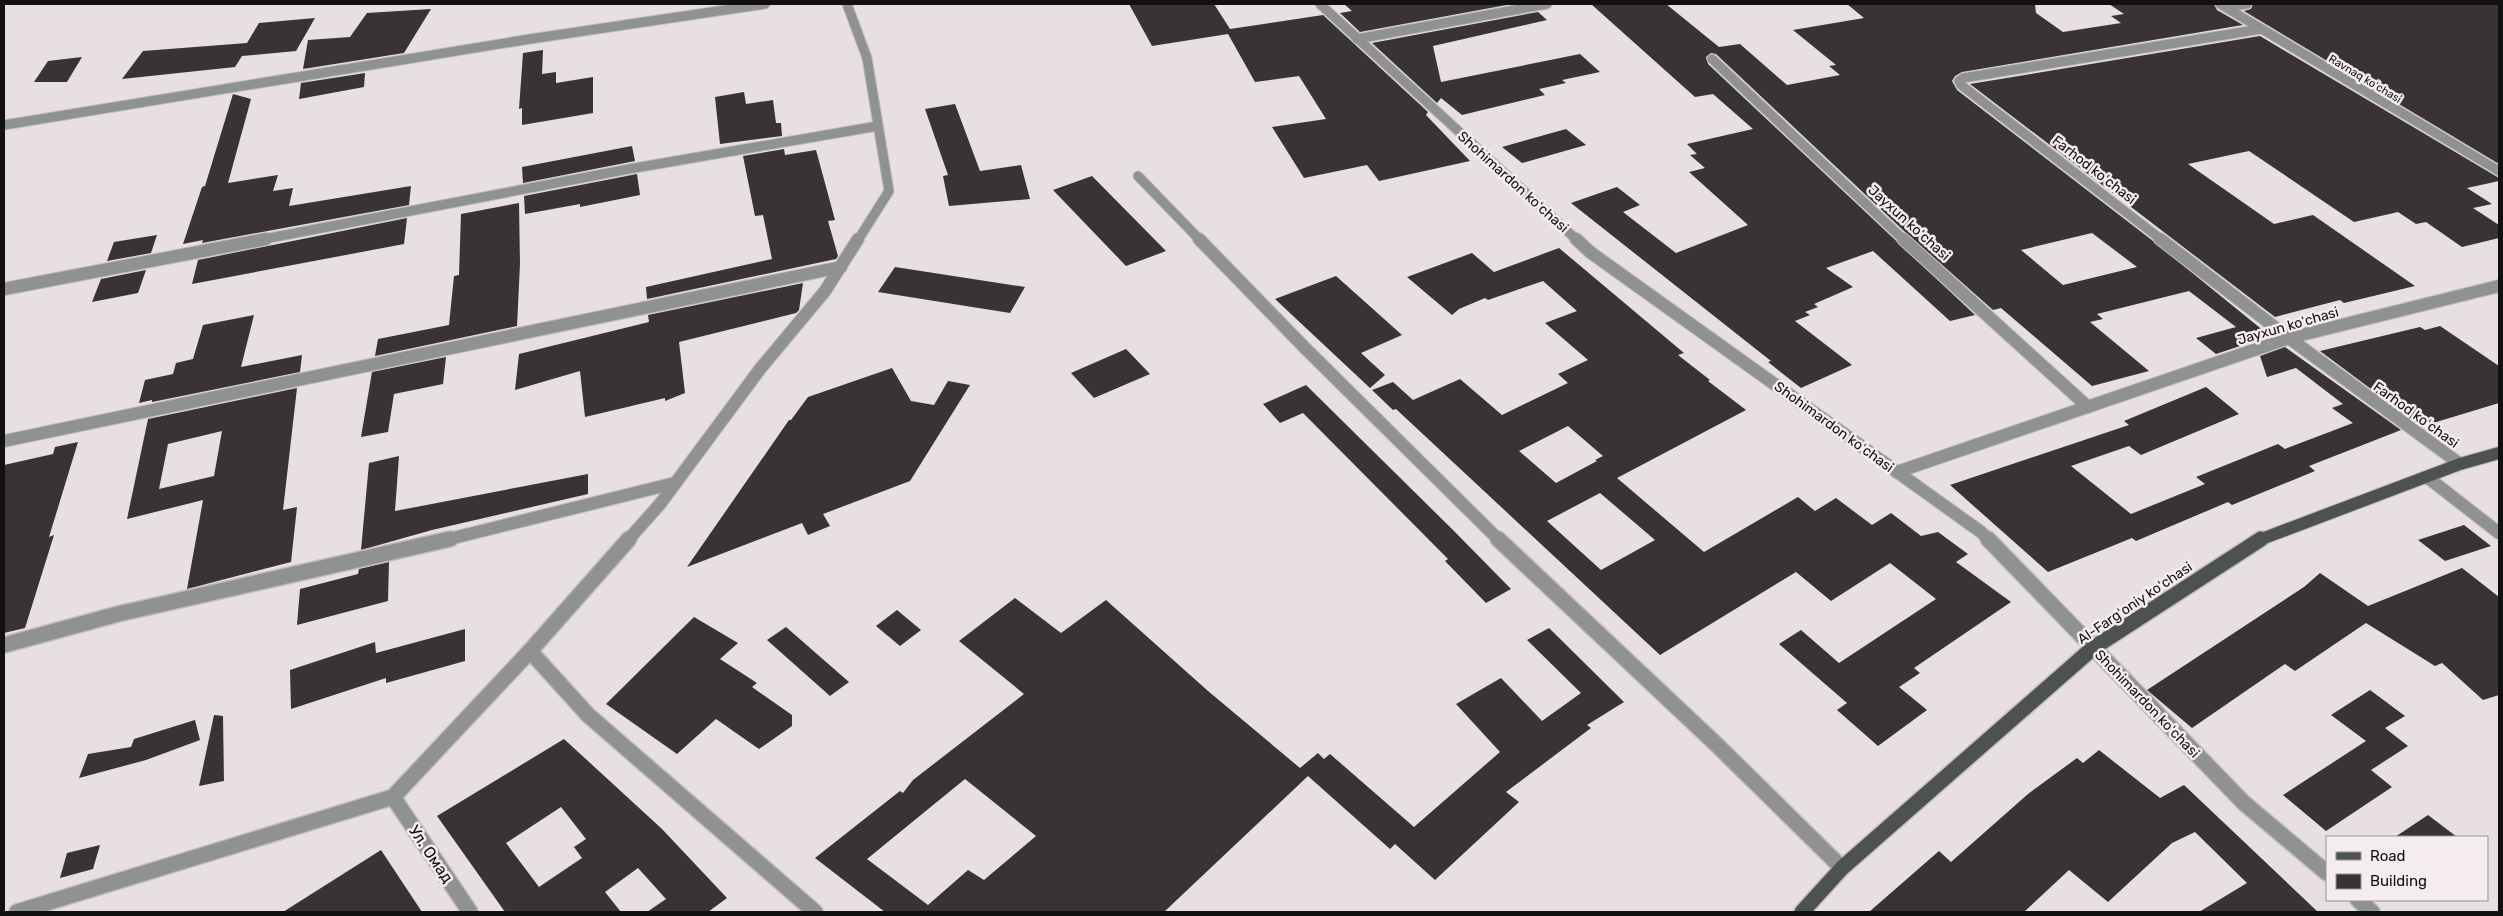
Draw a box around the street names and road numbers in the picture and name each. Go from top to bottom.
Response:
street label: Ravnaq koʻchasi [2326,52,2404,106]
street label: Shohimardon koʻchasi [1454,128,1572,236]
street label: Farhod koʻchasi [2049,132,2139,208]
street label: Jayxun koʻchasi [1864,182,1954,264]
street label: Jayxun koʻchasi [2235,303,2341,349]
street label: Shohimardon koʻchasi [1771,378,1897,476]
street label: Farhod koʻchasi [2370,378,2462,452]
street label: Al-Fargʻoniy koʻchasi [2074,558,2196,648]
street label: Shohimardon koʻchasi [2091,647,2203,761]
street label: Ул. Омад [405,822,457,887]

